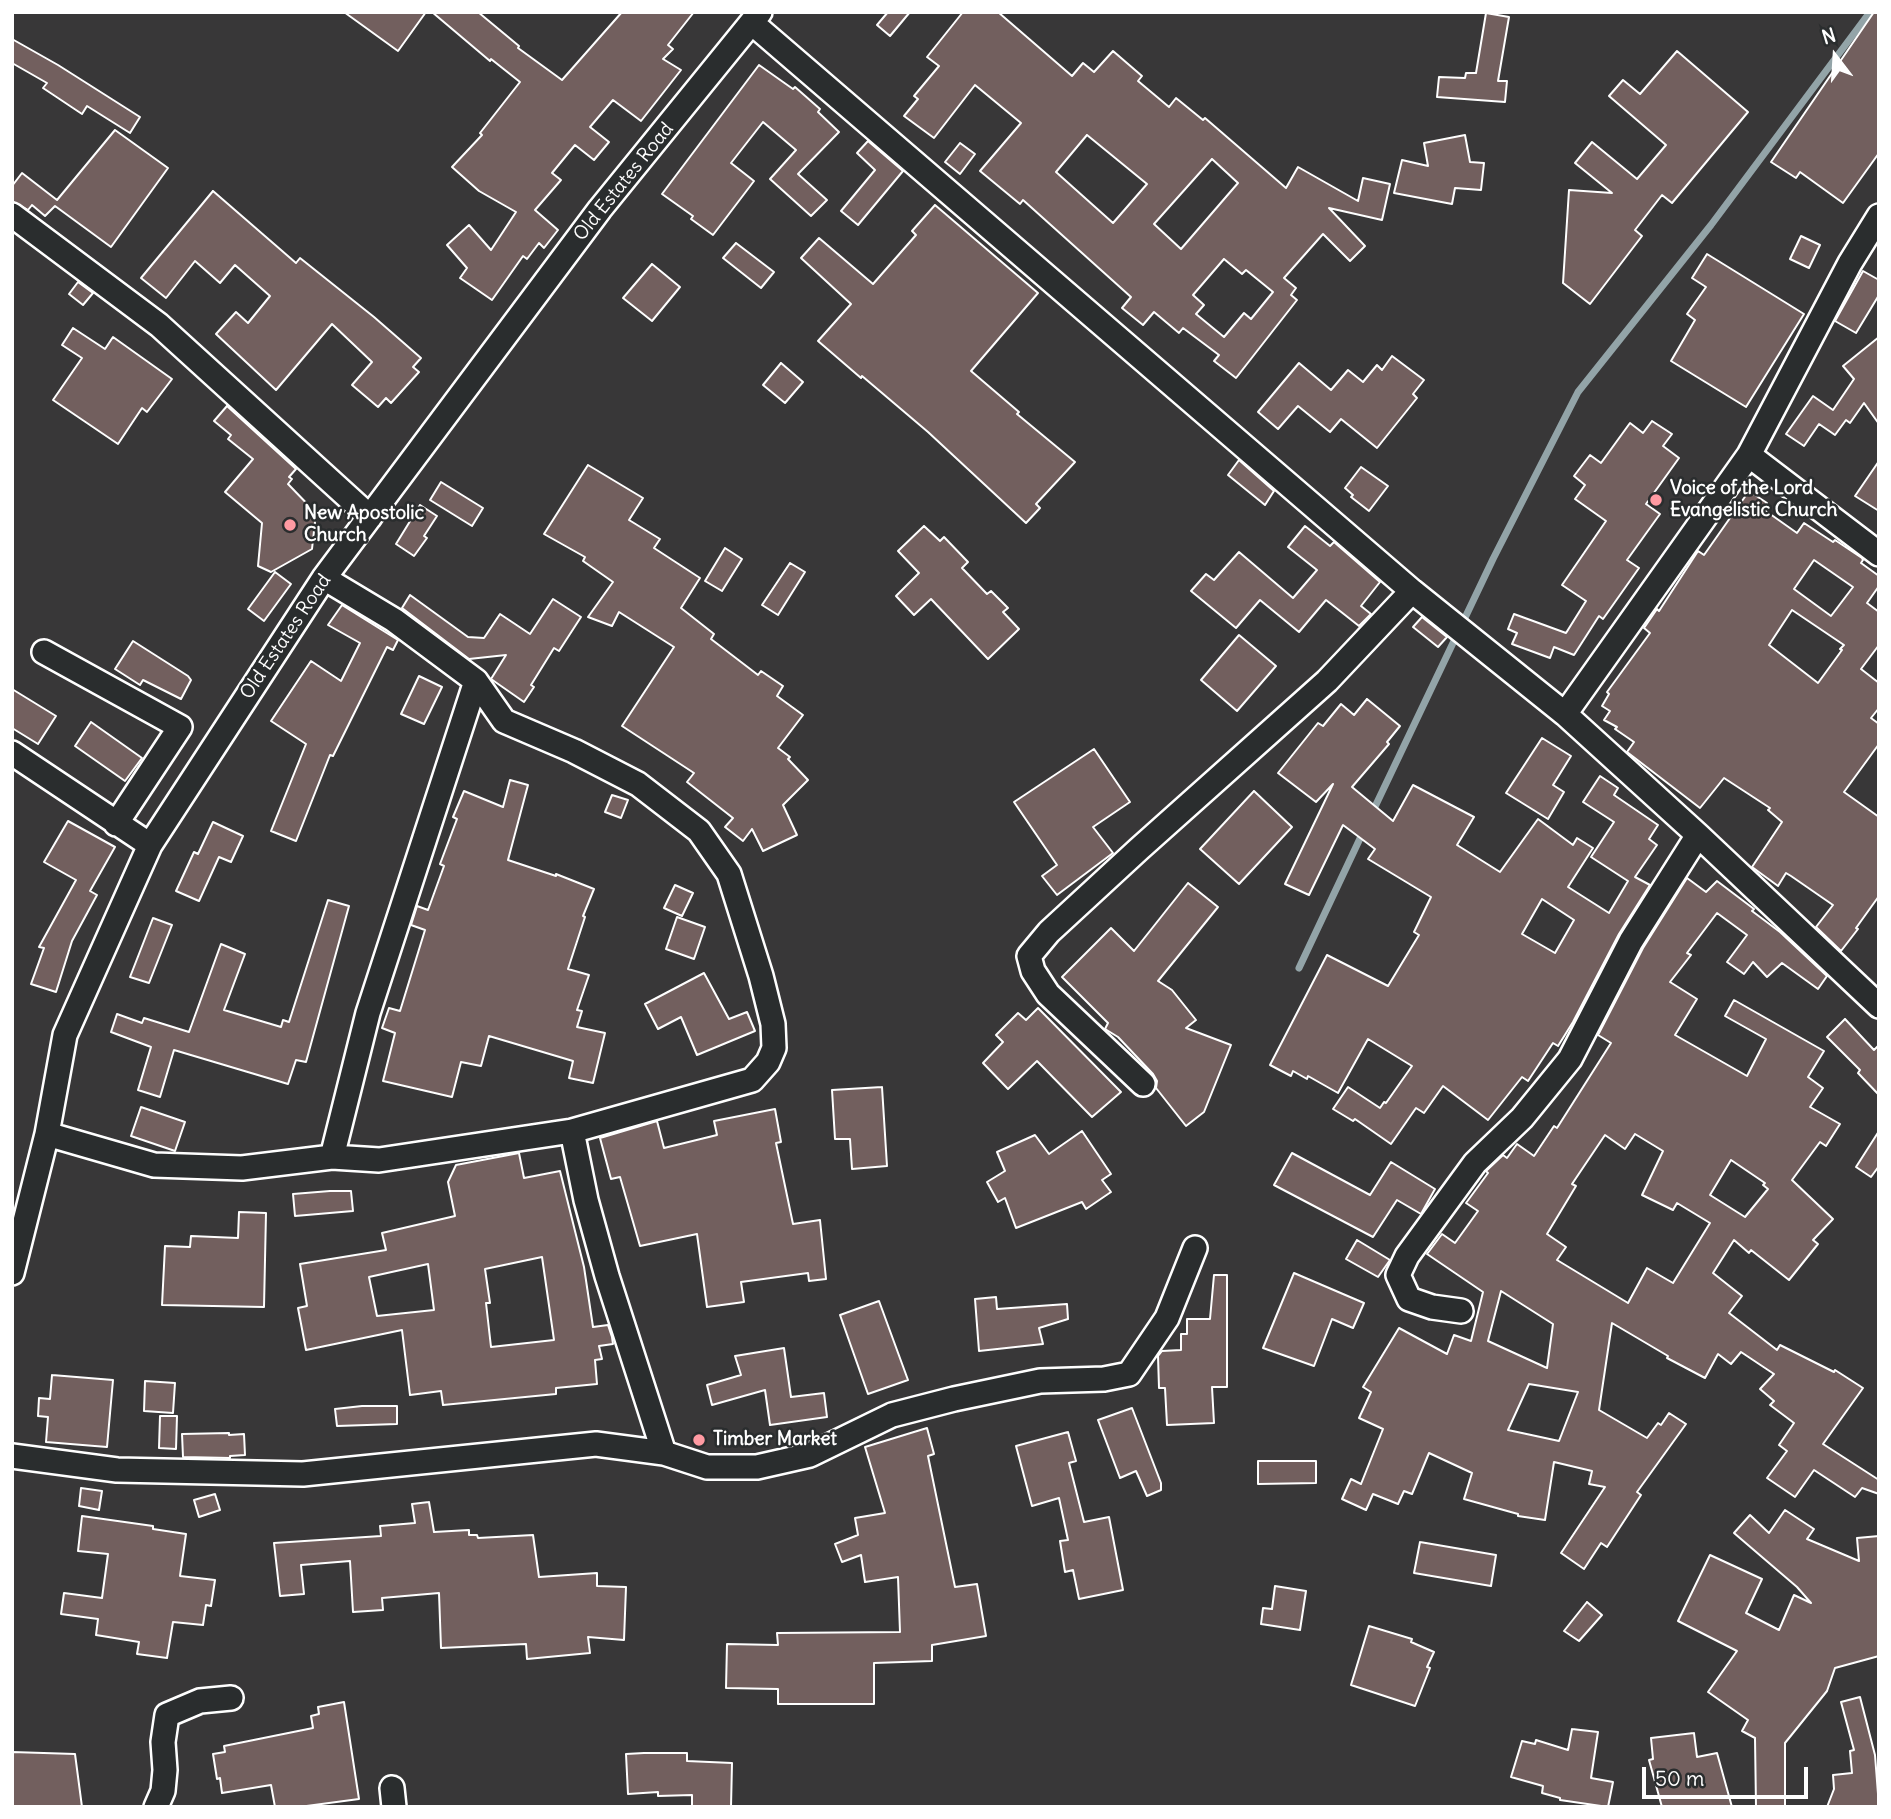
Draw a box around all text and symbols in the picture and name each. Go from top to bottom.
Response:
north arrow [1800,21,1870,91]
text: N [1819,23,1839,49]
street label: Old Estates Road [569,118,679,246]
place label: Voice of the Lord Evangelistic Church [1670,478,1837,522]
marker: Voice of the Lord Evangelistic Church [1648,492,1664,508]
place label: New Apostolic Church [304,503,424,547]
marker: New Apostolic Church [282,517,298,533]
street label: Old Estates Road [236,570,336,704]
place label: Timber Market [713,1429,837,1451]
marker: Timber Market [691,1432,707,1448]
scale bar [1646,1752,1812,1796]
text: 50 m [1655,1765,1704,1792]

